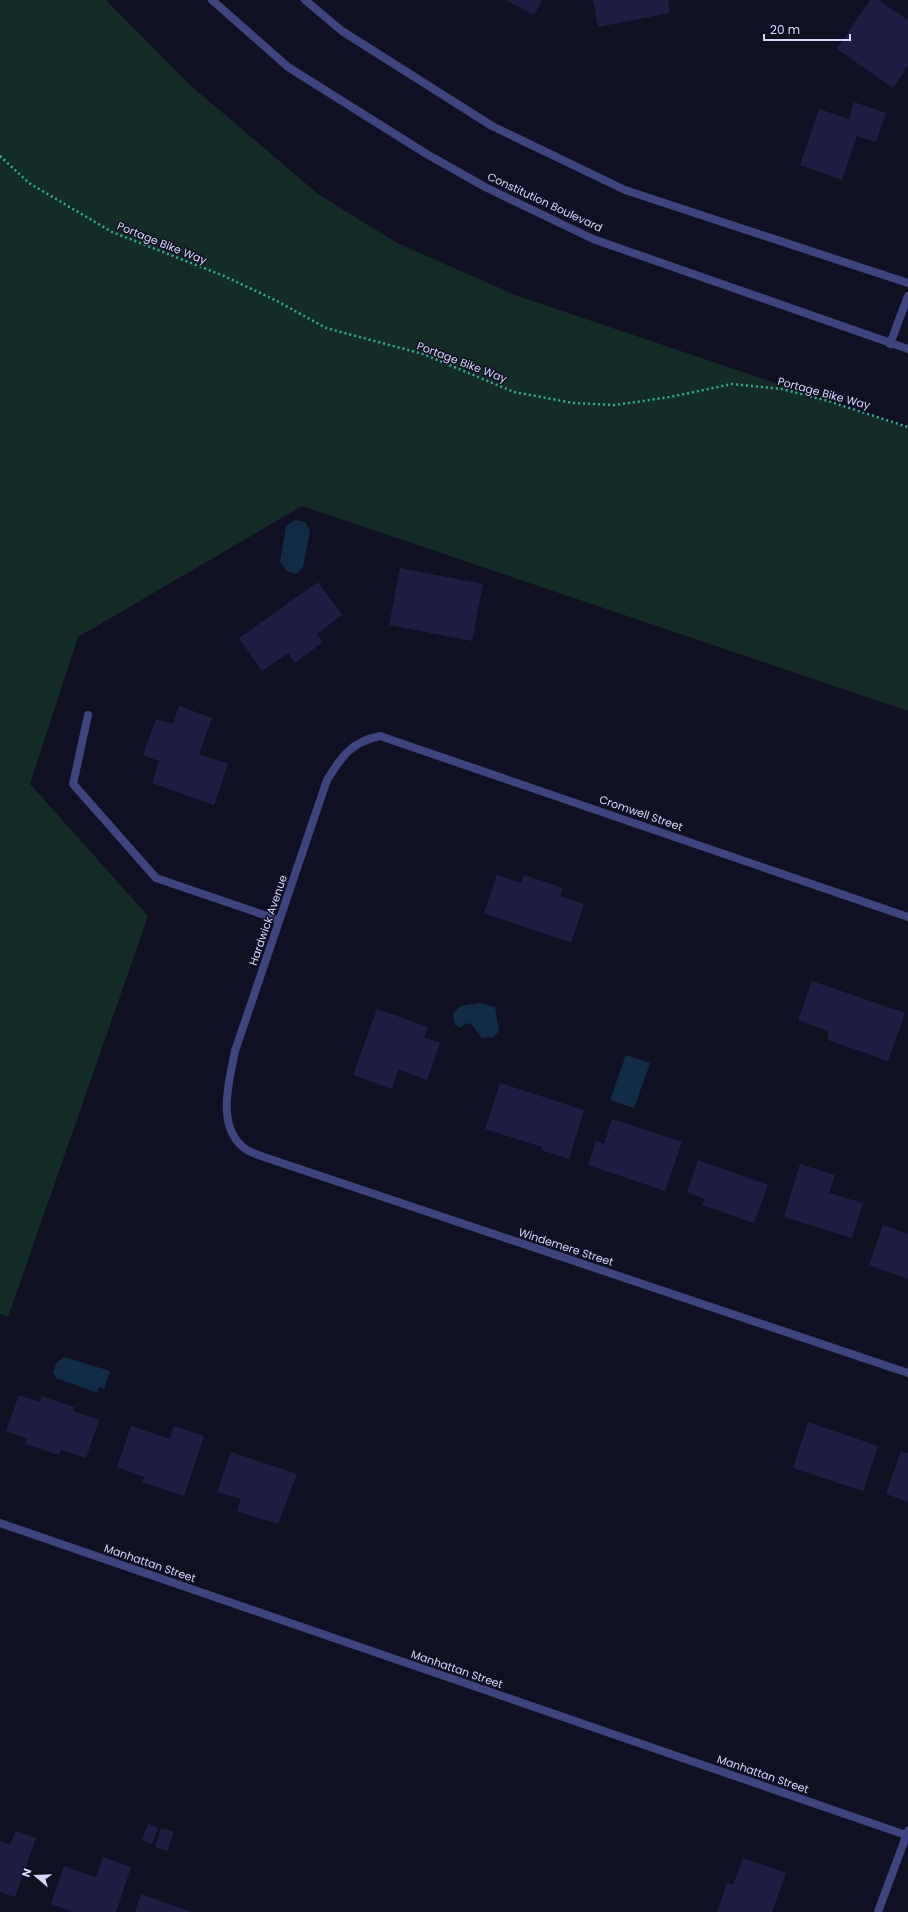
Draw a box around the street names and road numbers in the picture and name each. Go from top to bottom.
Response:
street label: Constitution Boulevard [485,168,605,236]
street label: Portage Bike Way [115,218,210,269]
street label: Portage Bike Way [415,337,510,387]
street label: Portage Bike Way [776,373,873,413]
street label: Cromwell Street [597,791,685,835]
street label: Hardwick Avenue [245,872,291,967]
street label: Windemere Street [516,1224,616,1270]
street label: Manhattan Street [102,1540,198,1586]
street label: Manhattan Street [409,1646,505,1692]
street label: Manhattan Street [715,1751,811,1797]

